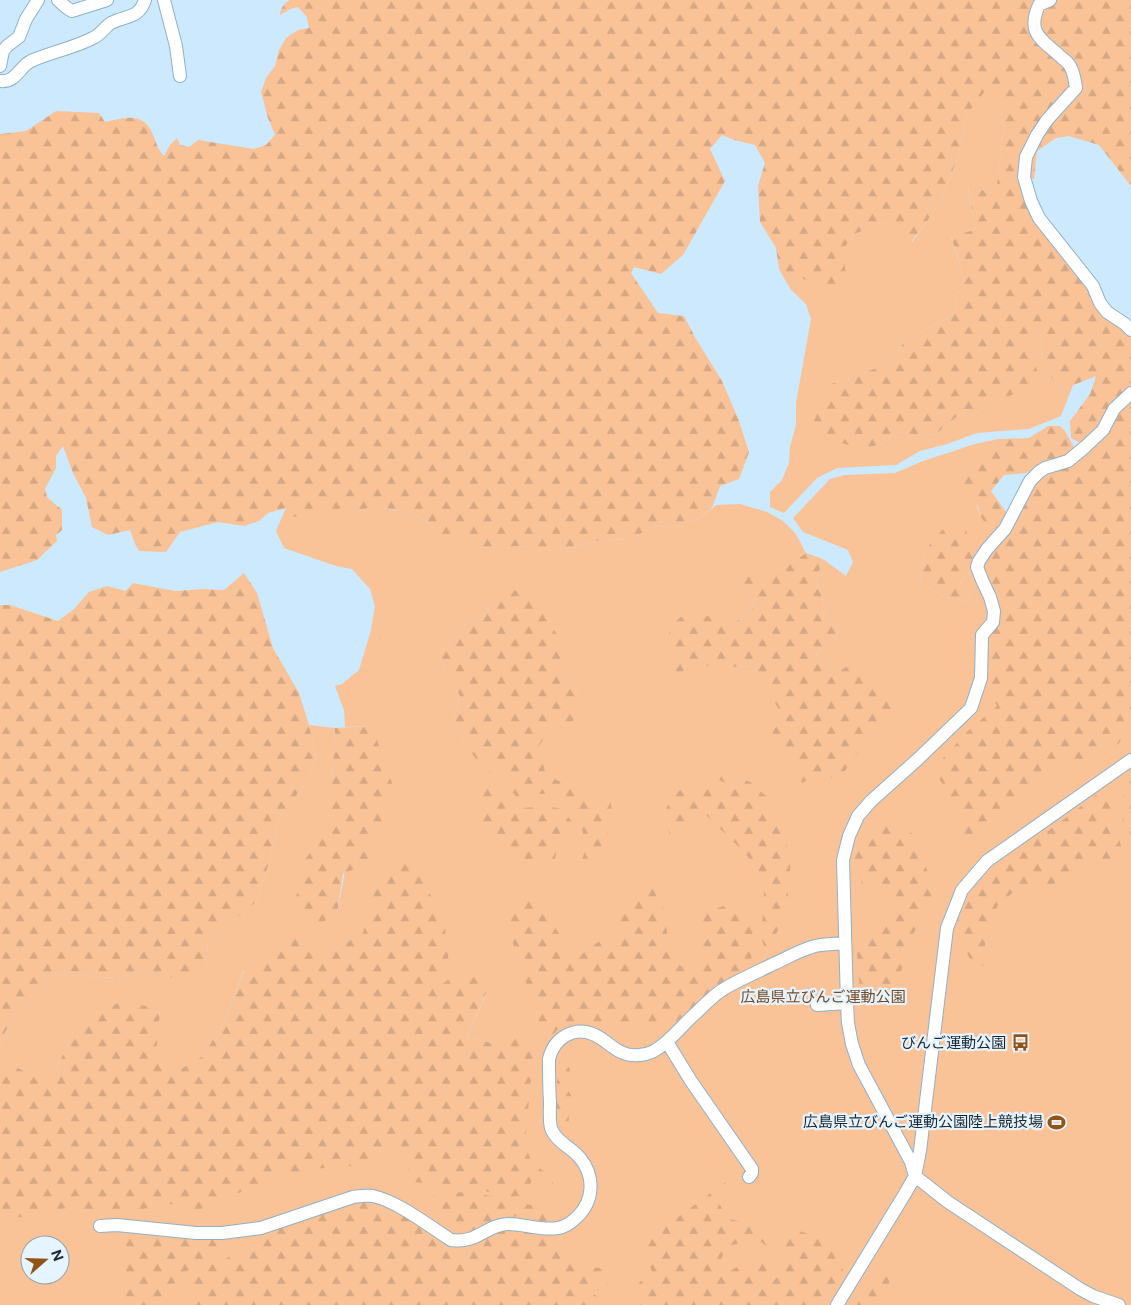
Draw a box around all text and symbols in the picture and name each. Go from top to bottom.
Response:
park label: 広島県立びんご運動公園 [740,988,906,1005]
bus stop icon: びんご運動公園 [1010,1033,1030,1053]
place label: びんご運動公園 [901,1034,1006,1051]
sports icon: 広島県立びんご運動公園陸上競技場 [1047,1112,1067,1132]
place label: 広島県立びんご運動公園陸上競技場 [803,1113,1043,1130]
north arrow [20,1235,70,1285]
text: N [48,1248,67,1263]

